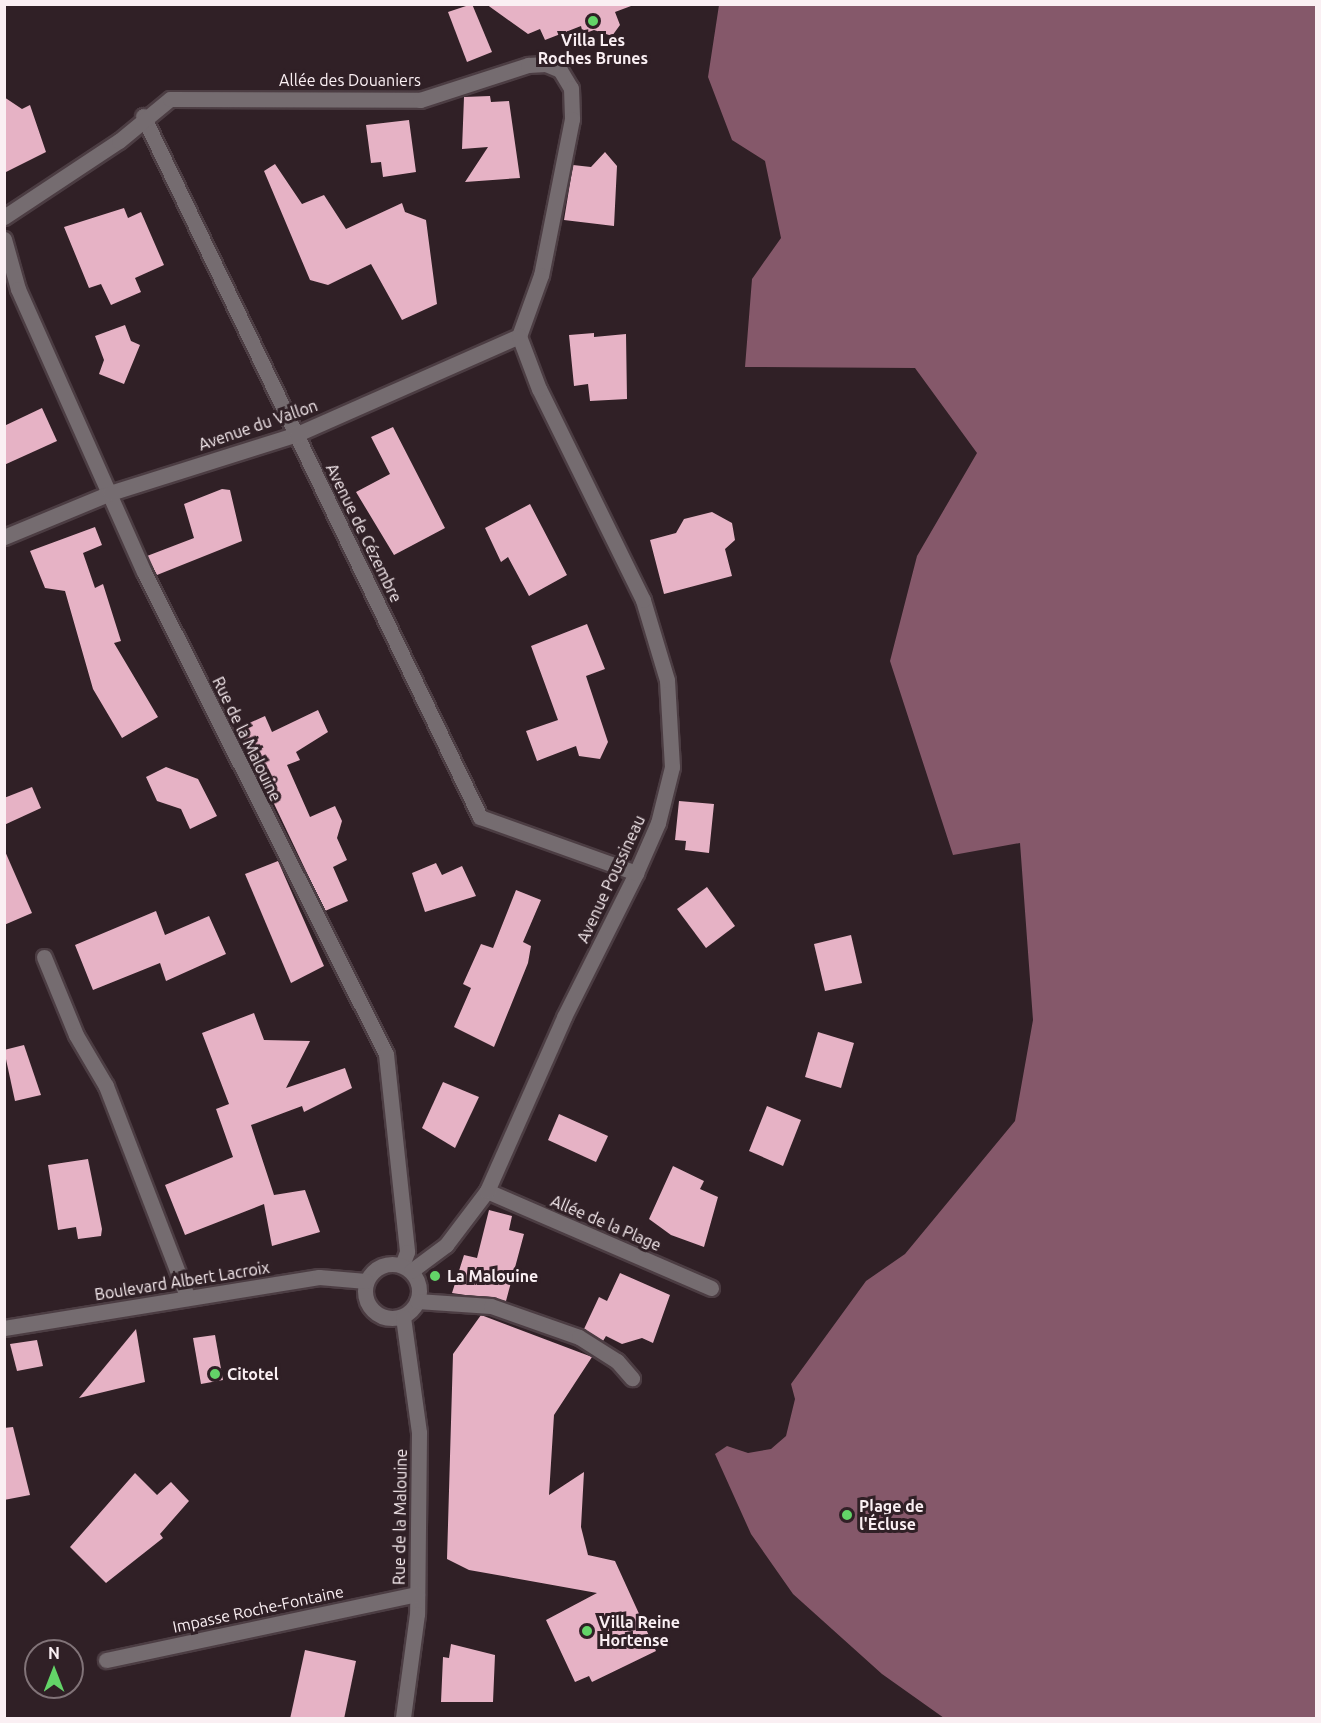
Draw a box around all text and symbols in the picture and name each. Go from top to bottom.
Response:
marker: Villa Les Roches Brunes [586,14,600,28]
place label: Villa Les Roches Brunes [538,30,648,68]
street label: Allée des Douaniers [279,70,421,90]
street label: Avenue du Vallon [196,396,320,454]
street label: Avenue de Cézembre [322,460,406,606]
street label: Rue de la Malouine [209,674,285,804]
street label: Avenue Poussineau [573,812,649,946]
street label: Allée de la Plage [548,1191,664,1255]
street label: Boulevard Albert Lacroix [93,1258,271,1304]
place label: La Malouine [447,1266,538,1286]
marker: La Malouine [428,1269,442,1283]
place label: Citotel [227,1364,279,1384]
marker: Citotel [208,1367,222,1381]
street label: Rue de la Malouine [389,1449,411,1585]
place label: Plage de l'Écluse [859,1496,924,1534]
marker: Plage de l'Écluse [840,1508,854,1522]
street label: Impasse Roche-Fontaine [171,1581,345,1637]
place label: Villa Reine Hortense [599,1612,680,1650]
marker: Villa Reine Hortense [580,1624,594,1638]
north arrow [24,1639,84,1699]
text: N [48,1644,60,1662]

